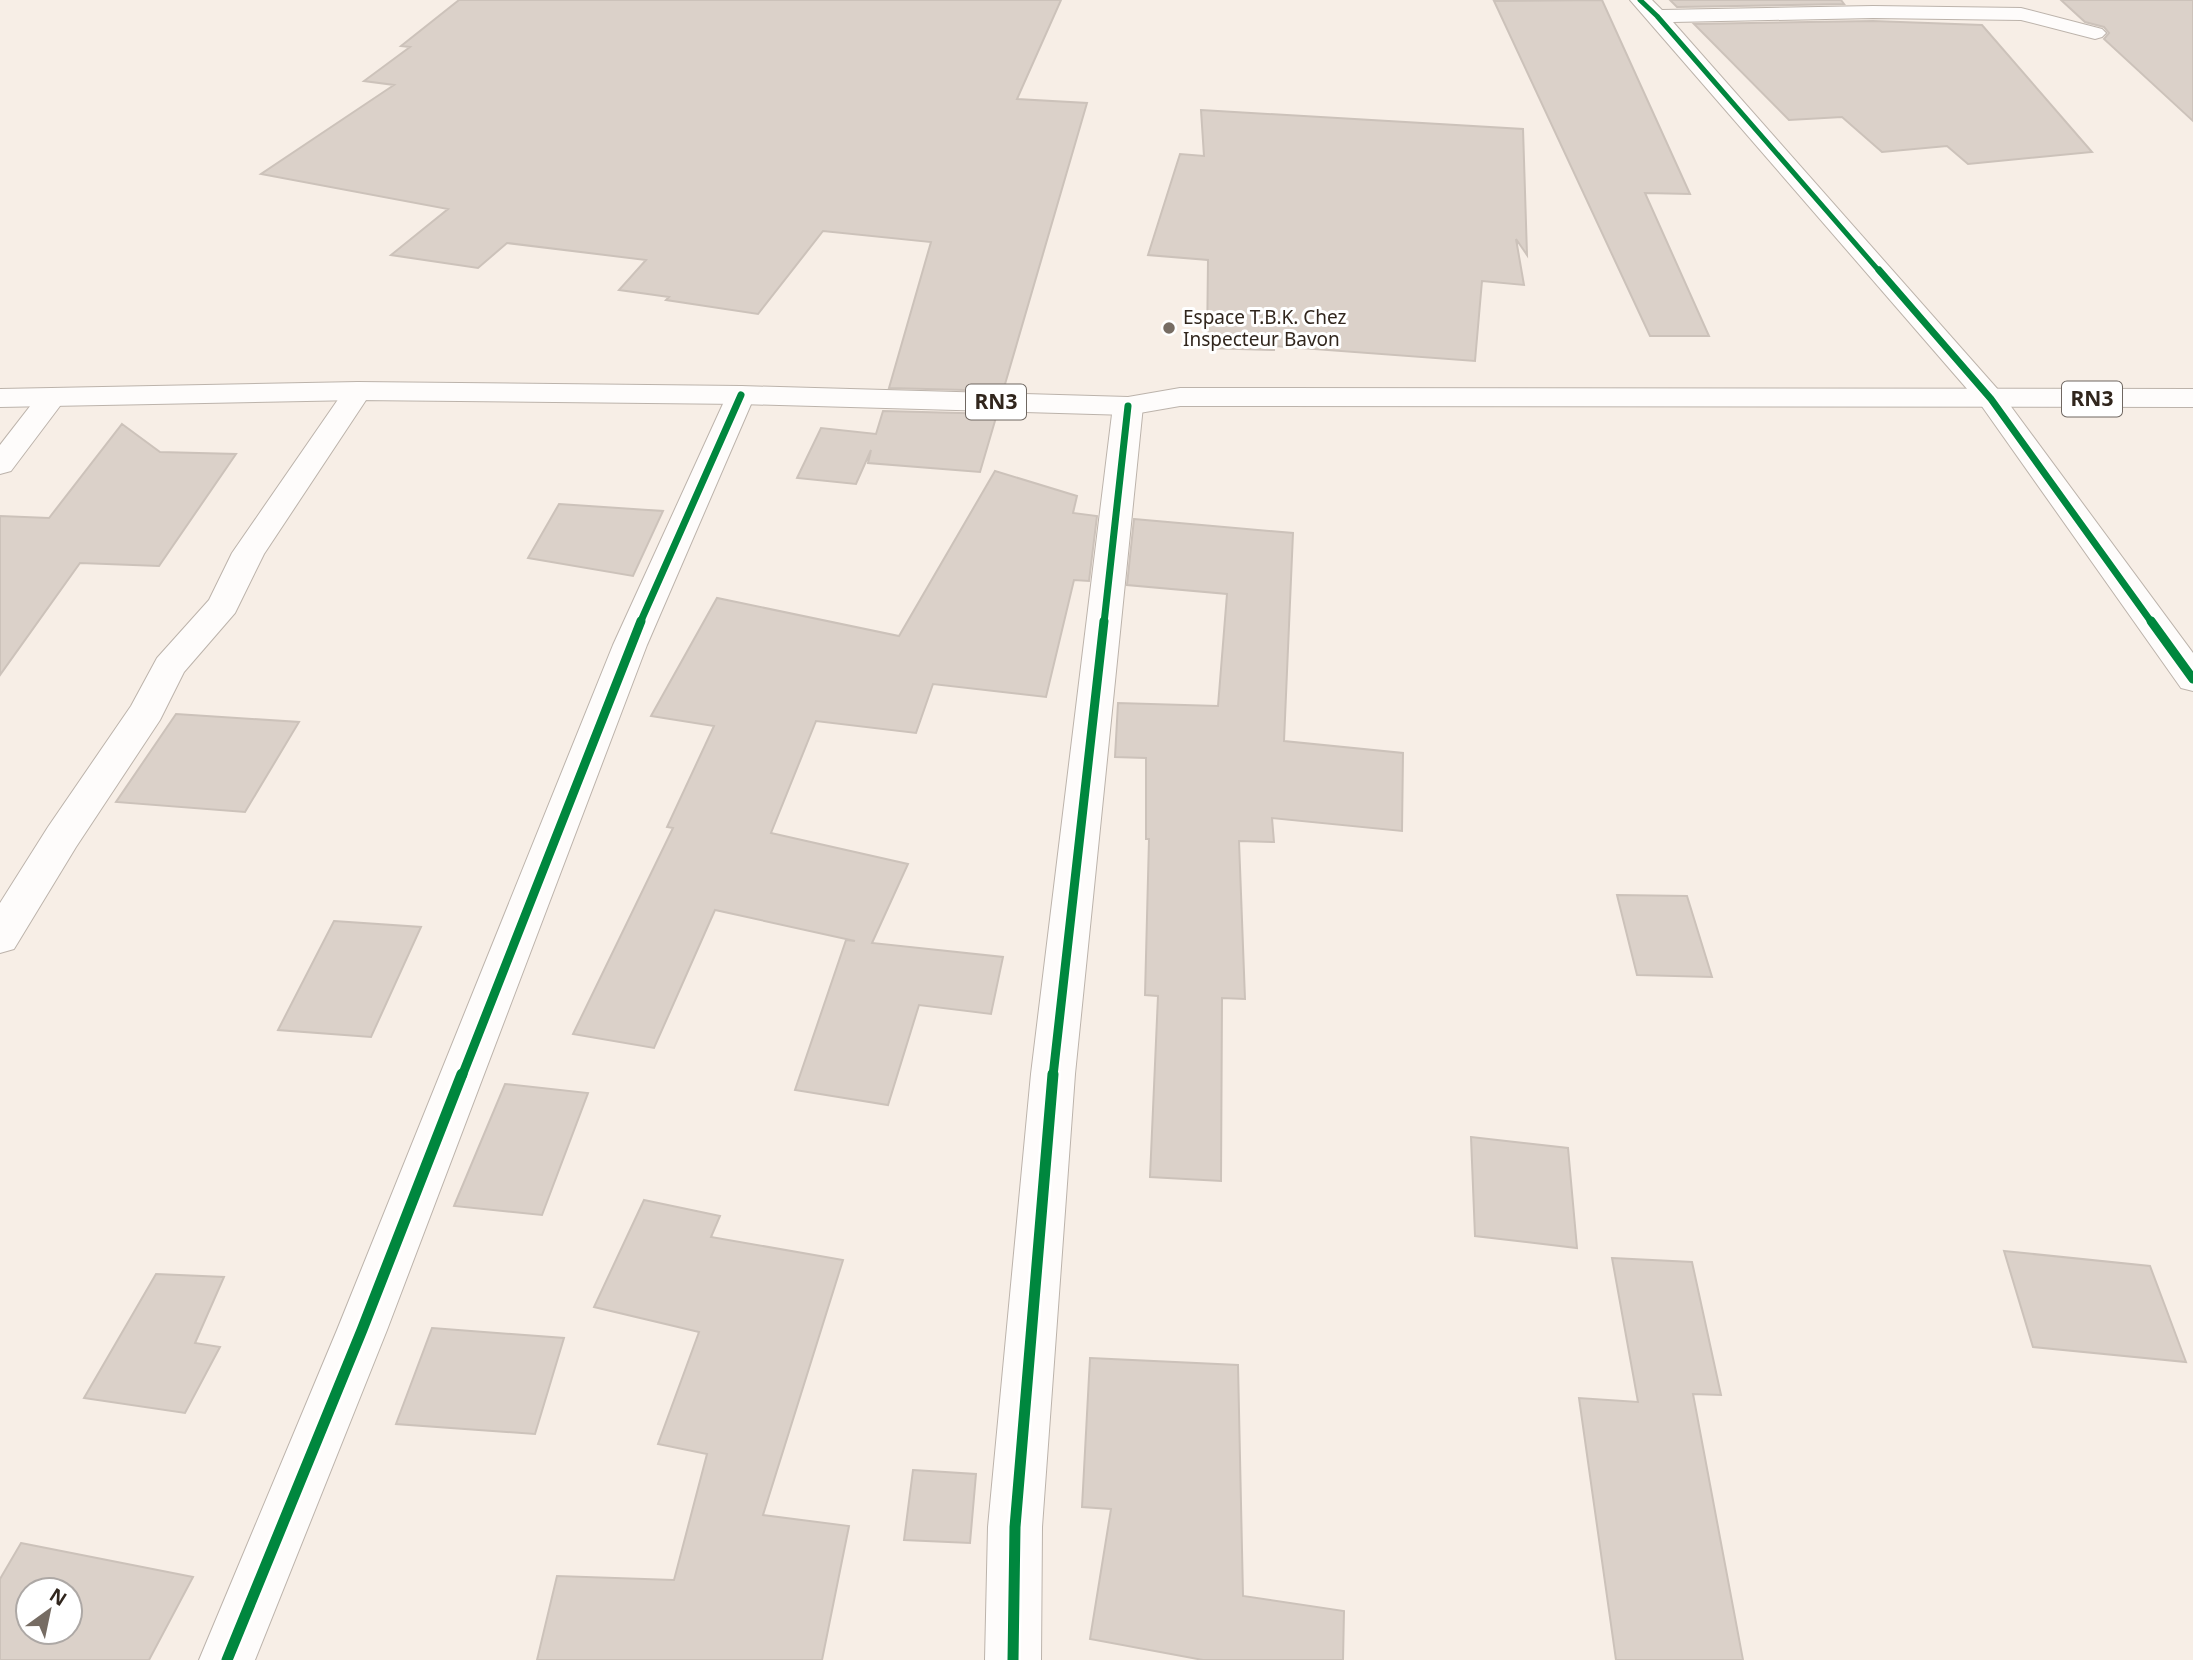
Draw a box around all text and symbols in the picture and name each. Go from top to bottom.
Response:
place label: Espace T.B.K. Chez Inspecteur Bavon [1183,304,1347,352]
marker: Espace T.B.K. Chez Inspecteur Bavon [1161,320,1177,336]
road number: RN3 [2062,382,2122,416]
road number: RN3 [966,384,1026,420]
north arrow [14,1576,84,1646]
text: N [45,1582,72,1612]

